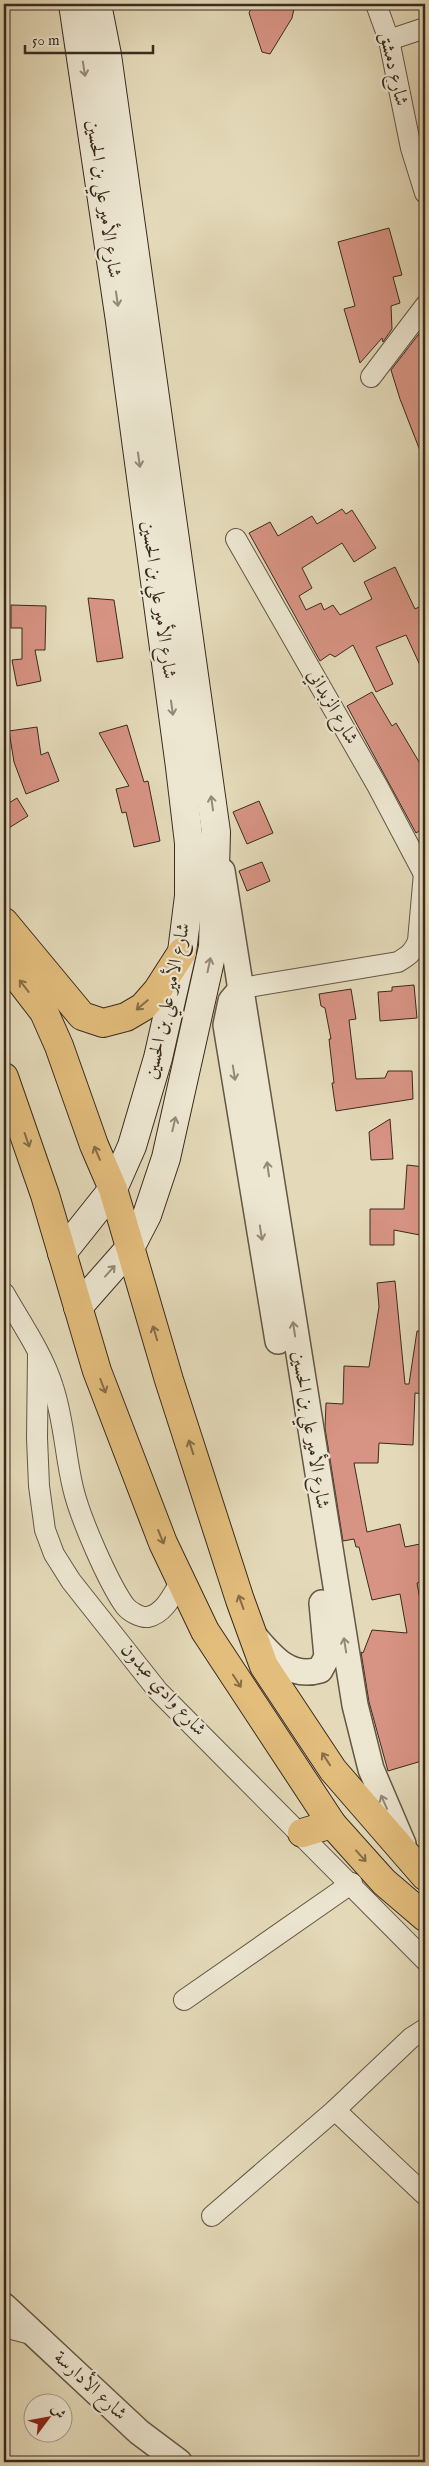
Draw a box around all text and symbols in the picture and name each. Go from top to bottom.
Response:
scale bar [25,22,152,54]
street label: شارع دمشق [371,30,413,109]
text: 50 m [32,31,60,50]
one-way arrow [80,61,90,77]
street label: شارع الأمير علي بن الحسين [75,118,129,280]
one-way arrow [113,291,123,307]
one-way arrow [134,452,144,468]
street label: شارع الأمير علي بن الحسين [130,519,184,681]
street label: شارع الزبداني [299,665,363,750]
one-way arrow [167,700,177,716]
one-way arrow [207,796,217,812]
street label: شارع الأمير علي بن الحسين [137,920,201,1082]
one-way arrow [205,958,214,974]
one-way arrow [18,980,29,993]
one-way arrow [136,1000,149,1011]
one-way arrow [230,1065,240,1081]
one-way arrow [170,1116,179,1132]
one-way arrow [23,1132,32,1147]
one-way arrow [92,1146,102,1161]
one-way arrow [263,1161,273,1177]
one-way arrow [256,1225,266,1241]
one-way arrow [104,1264,116,1277]
one-way arrow [289,1321,299,1337]
one-way arrow [149,1326,159,1342]
street label: شارع الأمير علي بن الحسين [281,1349,337,1511]
one-way arrow [99,1378,108,1393]
one-way arrow [186,1439,196,1455]
one-way arrow [157,1529,166,1545]
one-way arrow [236,1595,245,1610]
one-way arrow [340,1637,350,1653]
street label: شارع وادي عبدون [113,1638,211,1743]
one-way arrow [232,1673,242,1687]
one-way arrow [321,1753,331,1767]
one-way arrow [379,1795,388,1810]
one-way arrow [355,1849,367,1862]
street label: شارع الأدارسة [49,2346,131,2426]
north arrow [22,2394,72,2444]

